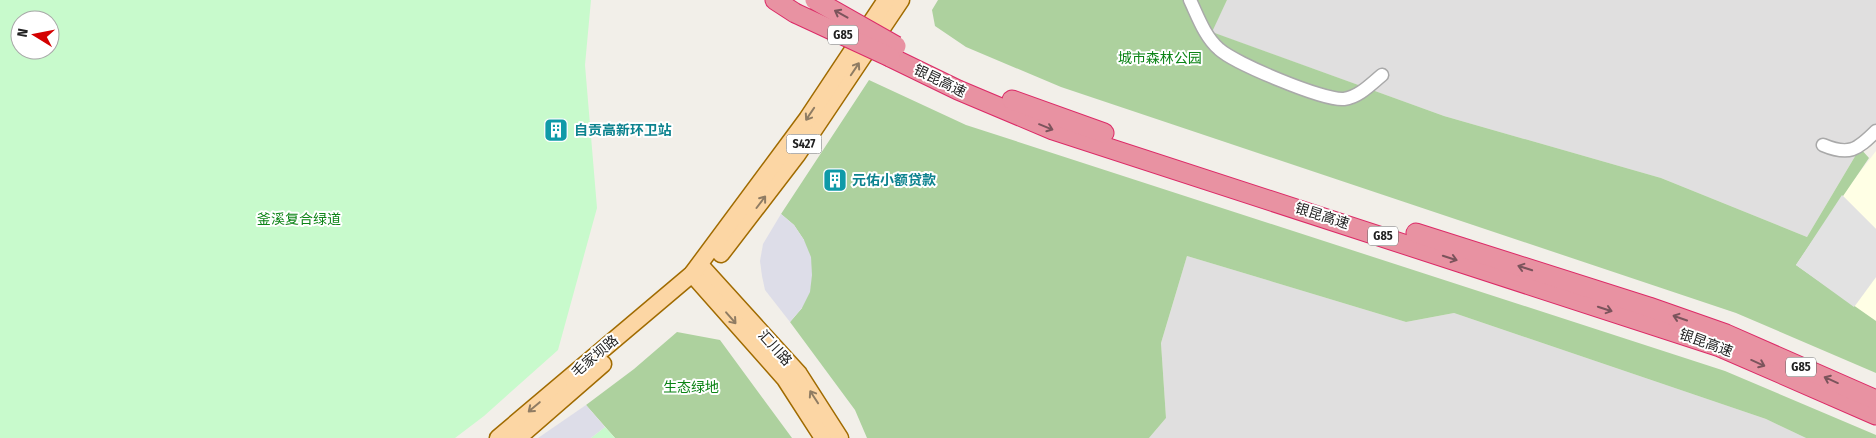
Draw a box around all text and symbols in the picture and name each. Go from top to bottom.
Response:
one-way arrow [834,9,848,19]
north arrow [10,10,60,60]
road number: G85 [828,26,858,44]
text: N [14,27,32,38]
park label: 城市森林公园 [1118,50,1202,67]
street label: 银昆高速 [911,61,969,101]
one-way arrow [850,62,860,76]
one-way arrow [805,106,815,120]
building icon: 自贡高新环卫站 [543,117,569,143]
place label: 自贡高新环卫站 [574,122,672,139]
one-way arrow [1038,123,1053,133]
road number: S427 [786,134,822,154]
building icon: 元佑小额贷款 [822,167,848,193]
place label: 元佑小额贷款 [852,172,936,189]
one-way arrow [756,196,767,209]
street label: 银昆高速 [1293,199,1351,233]
park label: 釜溪复合绿道 [257,211,341,228]
road number: G85 [1368,227,1398,246]
one-way arrow [1442,254,1458,263]
one-way arrow [1517,262,1533,272]
one-way arrow [1597,304,1613,314]
one-way arrow [725,311,736,324]
one-way arrow [1672,313,1688,322]
street label: 银昆高速 [1677,325,1735,361]
street label: 汇川路 [755,327,795,369]
street label: 毛家坝路 [568,331,622,381]
road number: G85 [1786,358,1816,377]
one-way arrow [1750,359,1765,369]
one-way arrow [1824,375,1839,385]
park label: 生态绿地 [663,379,719,396]
one-way arrow [809,390,819,404]
one-way arrow [528,402,541,413]

